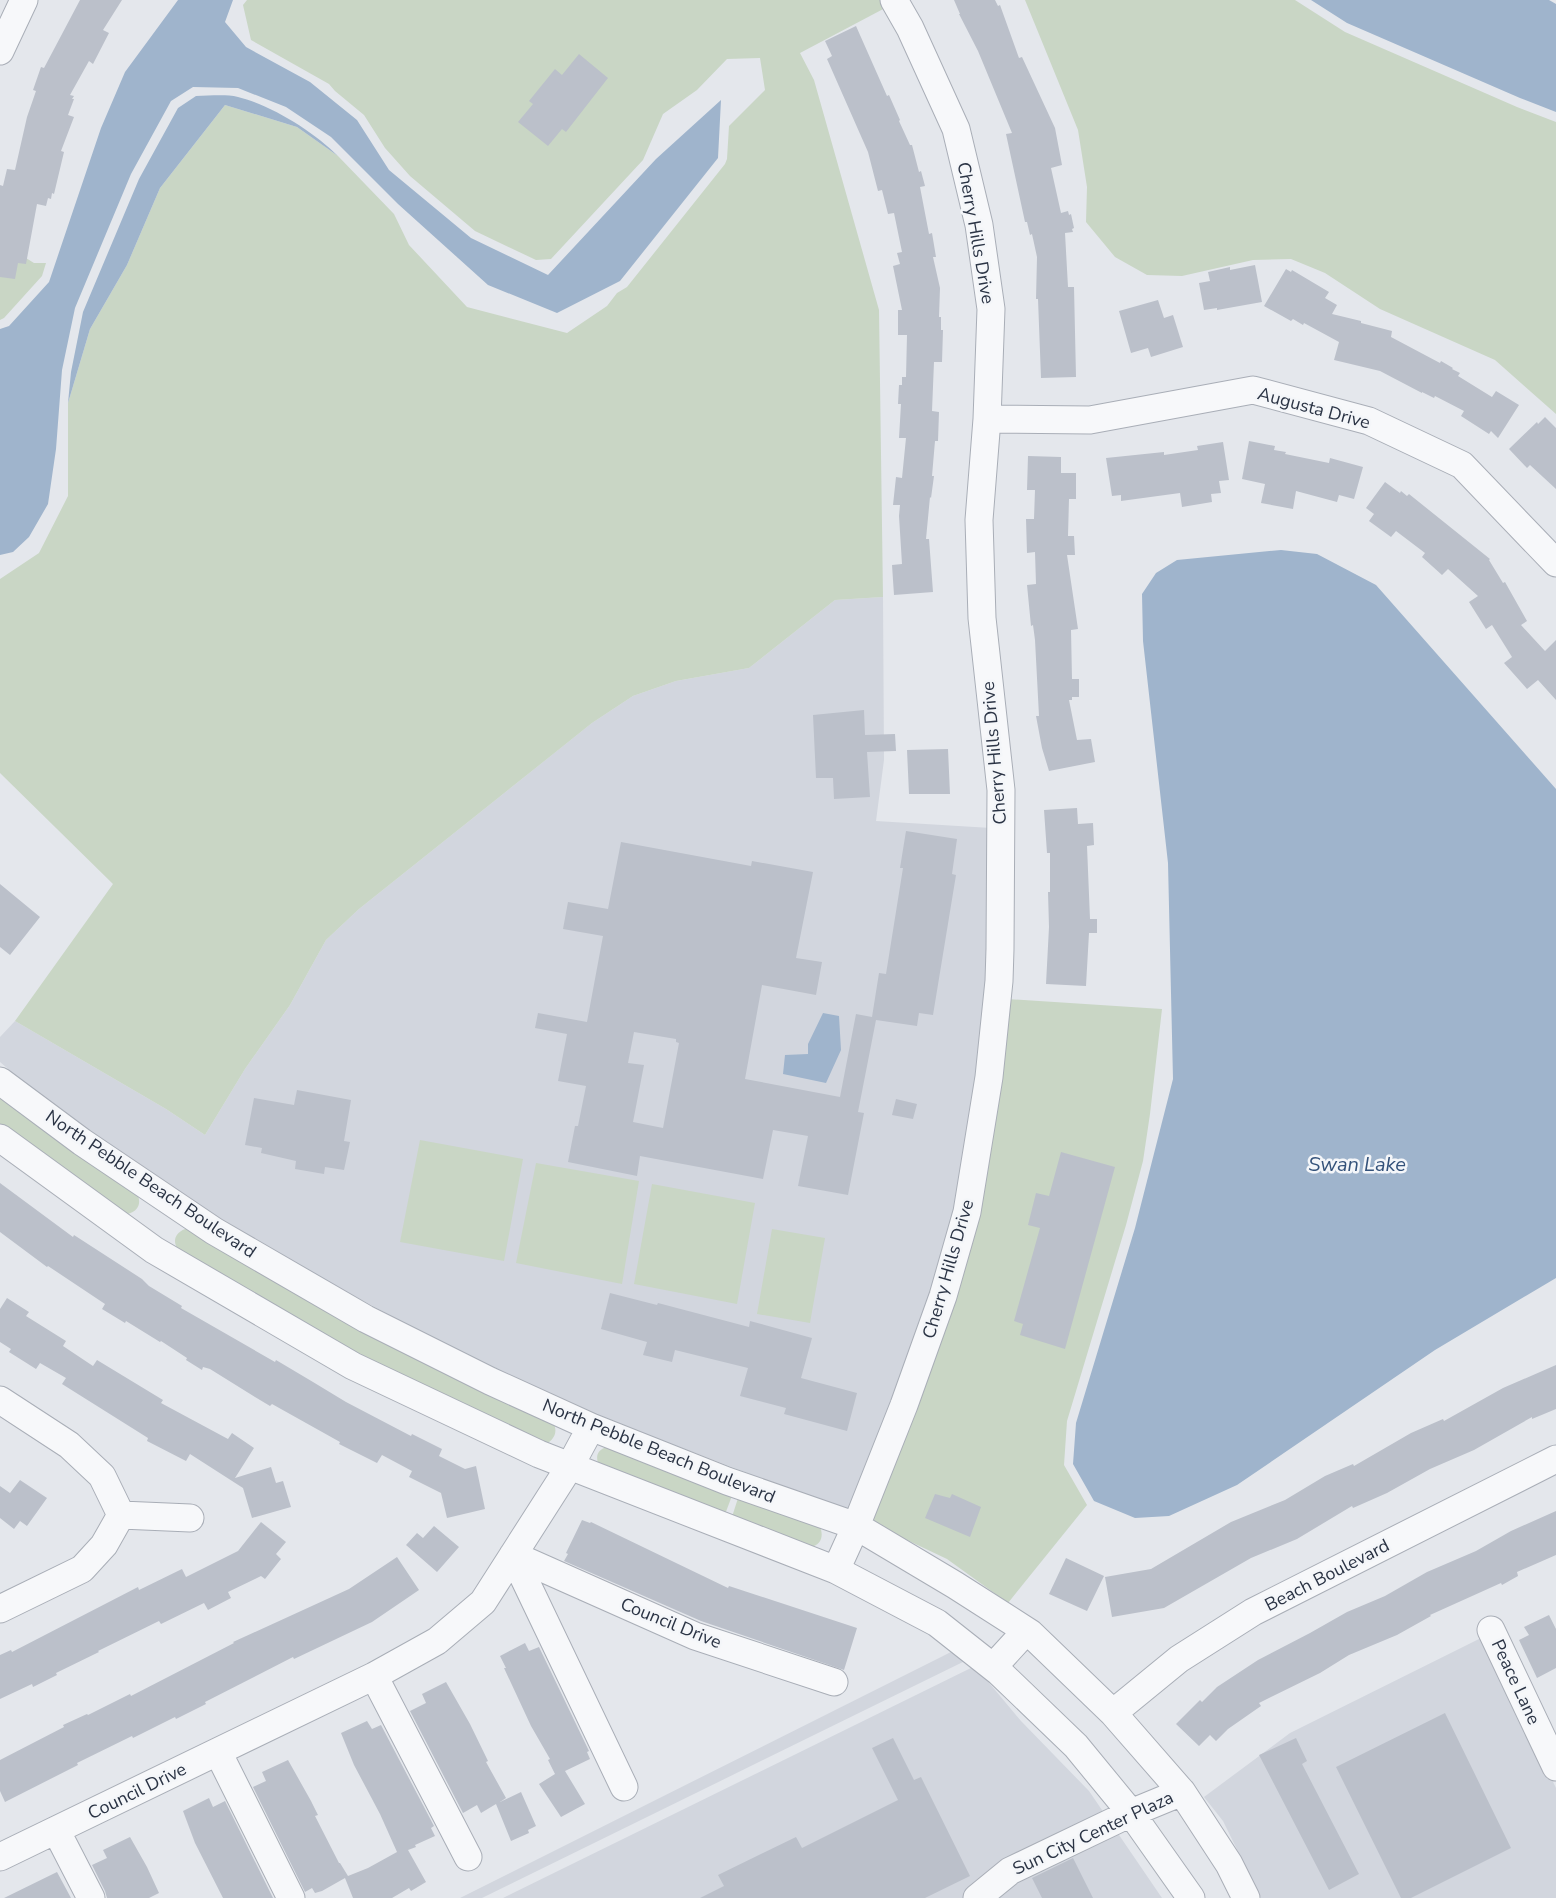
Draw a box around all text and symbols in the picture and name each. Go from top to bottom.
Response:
street label: Cherry Hills Drive [952,160,1000,306]
street label: Augusta Drive [1255,381,1373,435]
street label: Cherry Hills Drive [976,680,1012,826]
street label: North Pebble Beach Boulevard [41,1104,261,1264]
water label: Swan Lake [1308,1151,1406,1178]
street label: Cherry Hills Drive [917,1197,979,1341]
street label: North Pebble Beach Boulevard [539,1393,779,1509]
street label: Beach Boulevard [1261,1533,1393,1617]
street label: Council Drive [617,1592,725,1654]
street label: Peace Lane [1486,1635,1546,1729]
street label: Council Drive [84,1757,190,1825]
street label: Sun City Center Plaza [1009,1785,1177,1881]

